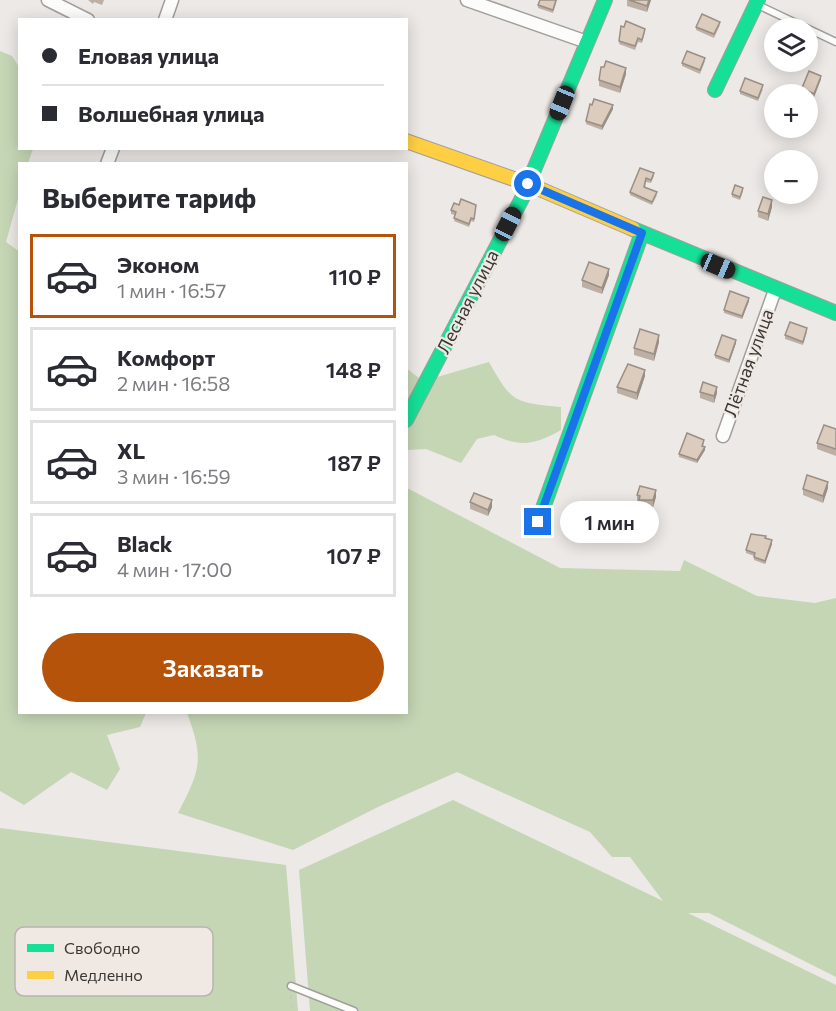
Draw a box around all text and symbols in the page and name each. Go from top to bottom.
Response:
map controls [764,18,818,204]
button: layers [764,18,818,72]
text: Еловая улица [78,42,219,69]
car [547,83,577,123]
button: + [764,84,818,138]
text: Волшебная улица [78,100,265,127]
button: − [764,150,818,204]
route start [514,170,541,197]
text: Выберите тариф [42,181,256,214]
car [492,204,524,244]
street label: Лесная улица [432,246,503,357]
icon: car [45,249,99,303]
text: Эконом [117,251,199,278]
car [698,251,738,281]
text: 110 ₽ [328,263,381,290]
text: 1 мин · 16:57 [117,278,226,302]
street label: Лётная улица [718,306,778,420]
icon: car [45,342,99,396]
text: Комфорт [117,344,215,371]
text: 148 ₽ [326,356,381,383]
text: 2 мин · 16:58 [117,371,230,395]
icon: car [45,435,99,489]
text: XL [117,437,145,464]
text: 187 ₽ [327,449,381,476]
text: 3 мин · 16:59 [117,464,231,488]
callout: 1 мин [559,501,658,543]
route end [524,508,551,535]
text: 1 мин [584,510,635,534]
icon: car [45,528,99,582]
text: Black [117,530,172,557]
text: 107 ₽ [326,542,381,569]
text: 4 мин · 17:00 [117,557,232,581]
button: Заказать [42,633,384,702]
legend [15,927,213,996]
text: Свободно [64,938,140,957]
text: Медленно [64,965,143,984]

